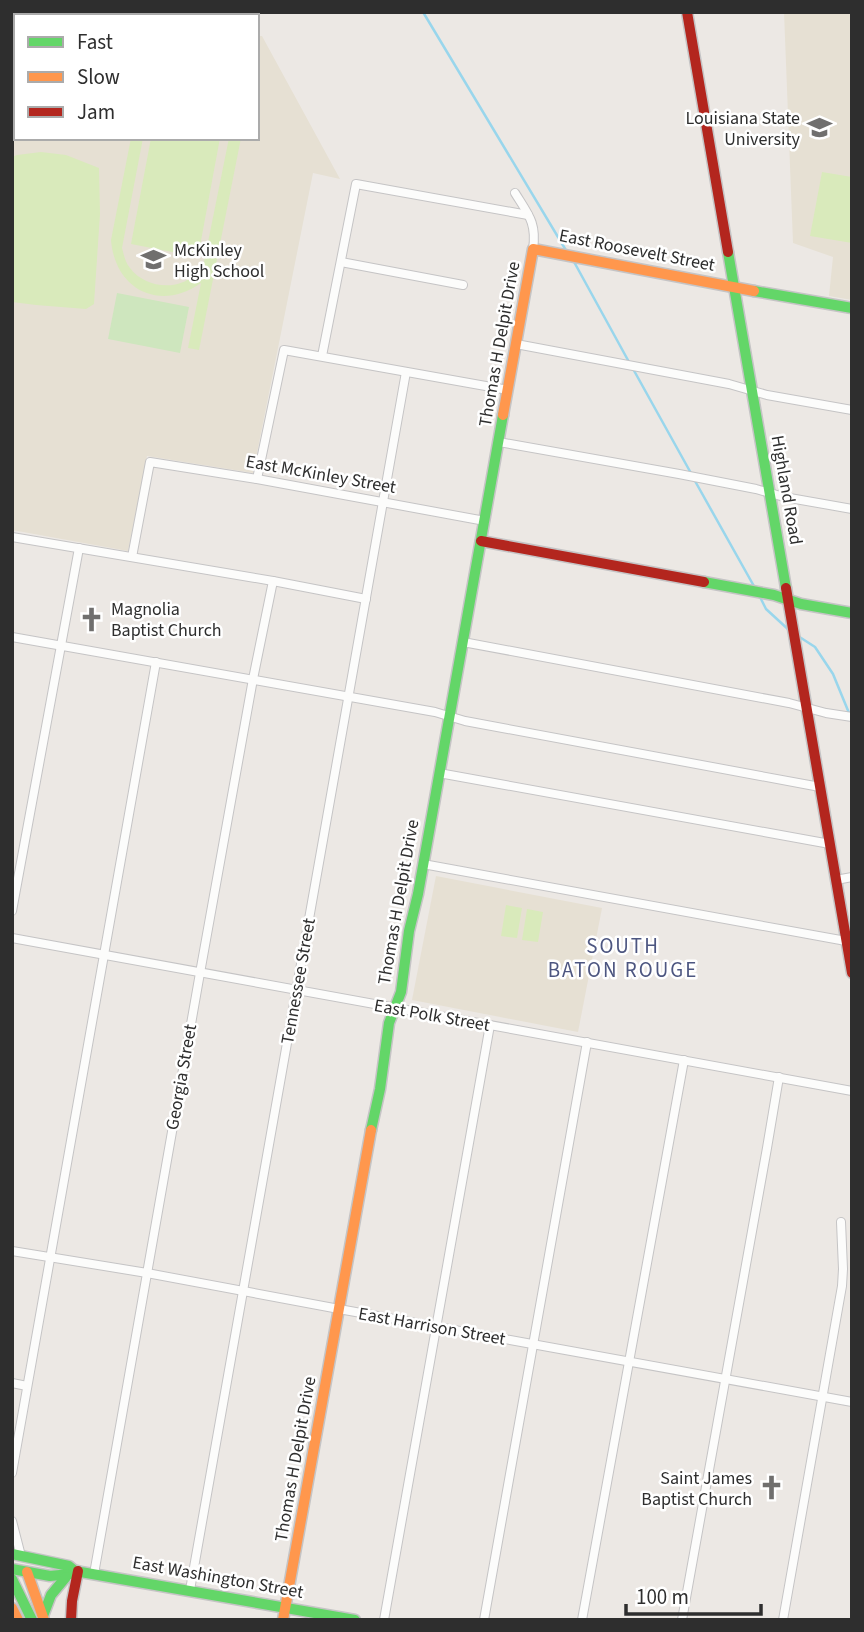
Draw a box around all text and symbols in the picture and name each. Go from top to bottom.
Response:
legend [14,14,259,140]
text: Fast [77,27,113,57]
text: Slow [77,62,120,92]
text: Jam [77,97,115,127]
place label: Louisiana State University [685,106,801,152]
school or university icon: Louisiana State University [806,114,834,142]
street label: East Roosevelt Street [557,223,717,278]
place label: McKinley High School [174,238,264,284]
school or university icon: McKinley High School [140,246,168,274]
street label: Thomas H Delpit Drive [473,259,526,429]
street label: Highland Road [765,433,808,547]
street label: East McKinley Street [244,449,398,500]
place label: Magnolia Baptist Church [111,597,222,643]
church icon: Magnolia Baptist Church [77,605,105,633]
street label: Thomas H Delpit Drive [372,817,425,987]
street label: Tennessee Street [275,916,322,1046]
district label: SOUTH BATON ROUGE [548,931,698,985]
street label: East Polk Street [372,993,492,1038]
street label: Georgia Street [160,1022,203,1132]
street label: East Harrison Street [356,1301,507,1352]
street label: Thomas H Delpit Drive [269,1374,322,1544]
place label: Saint James Baptist Church [641,1466,752,1512]
church icon: Saint James Baptist Church [758,1474,786,1502]
street label: East Washington Street [130,1550,305,1605]
scale bar [626,1572,761,1616]
text: 100 m [636,1582,689,1612]

